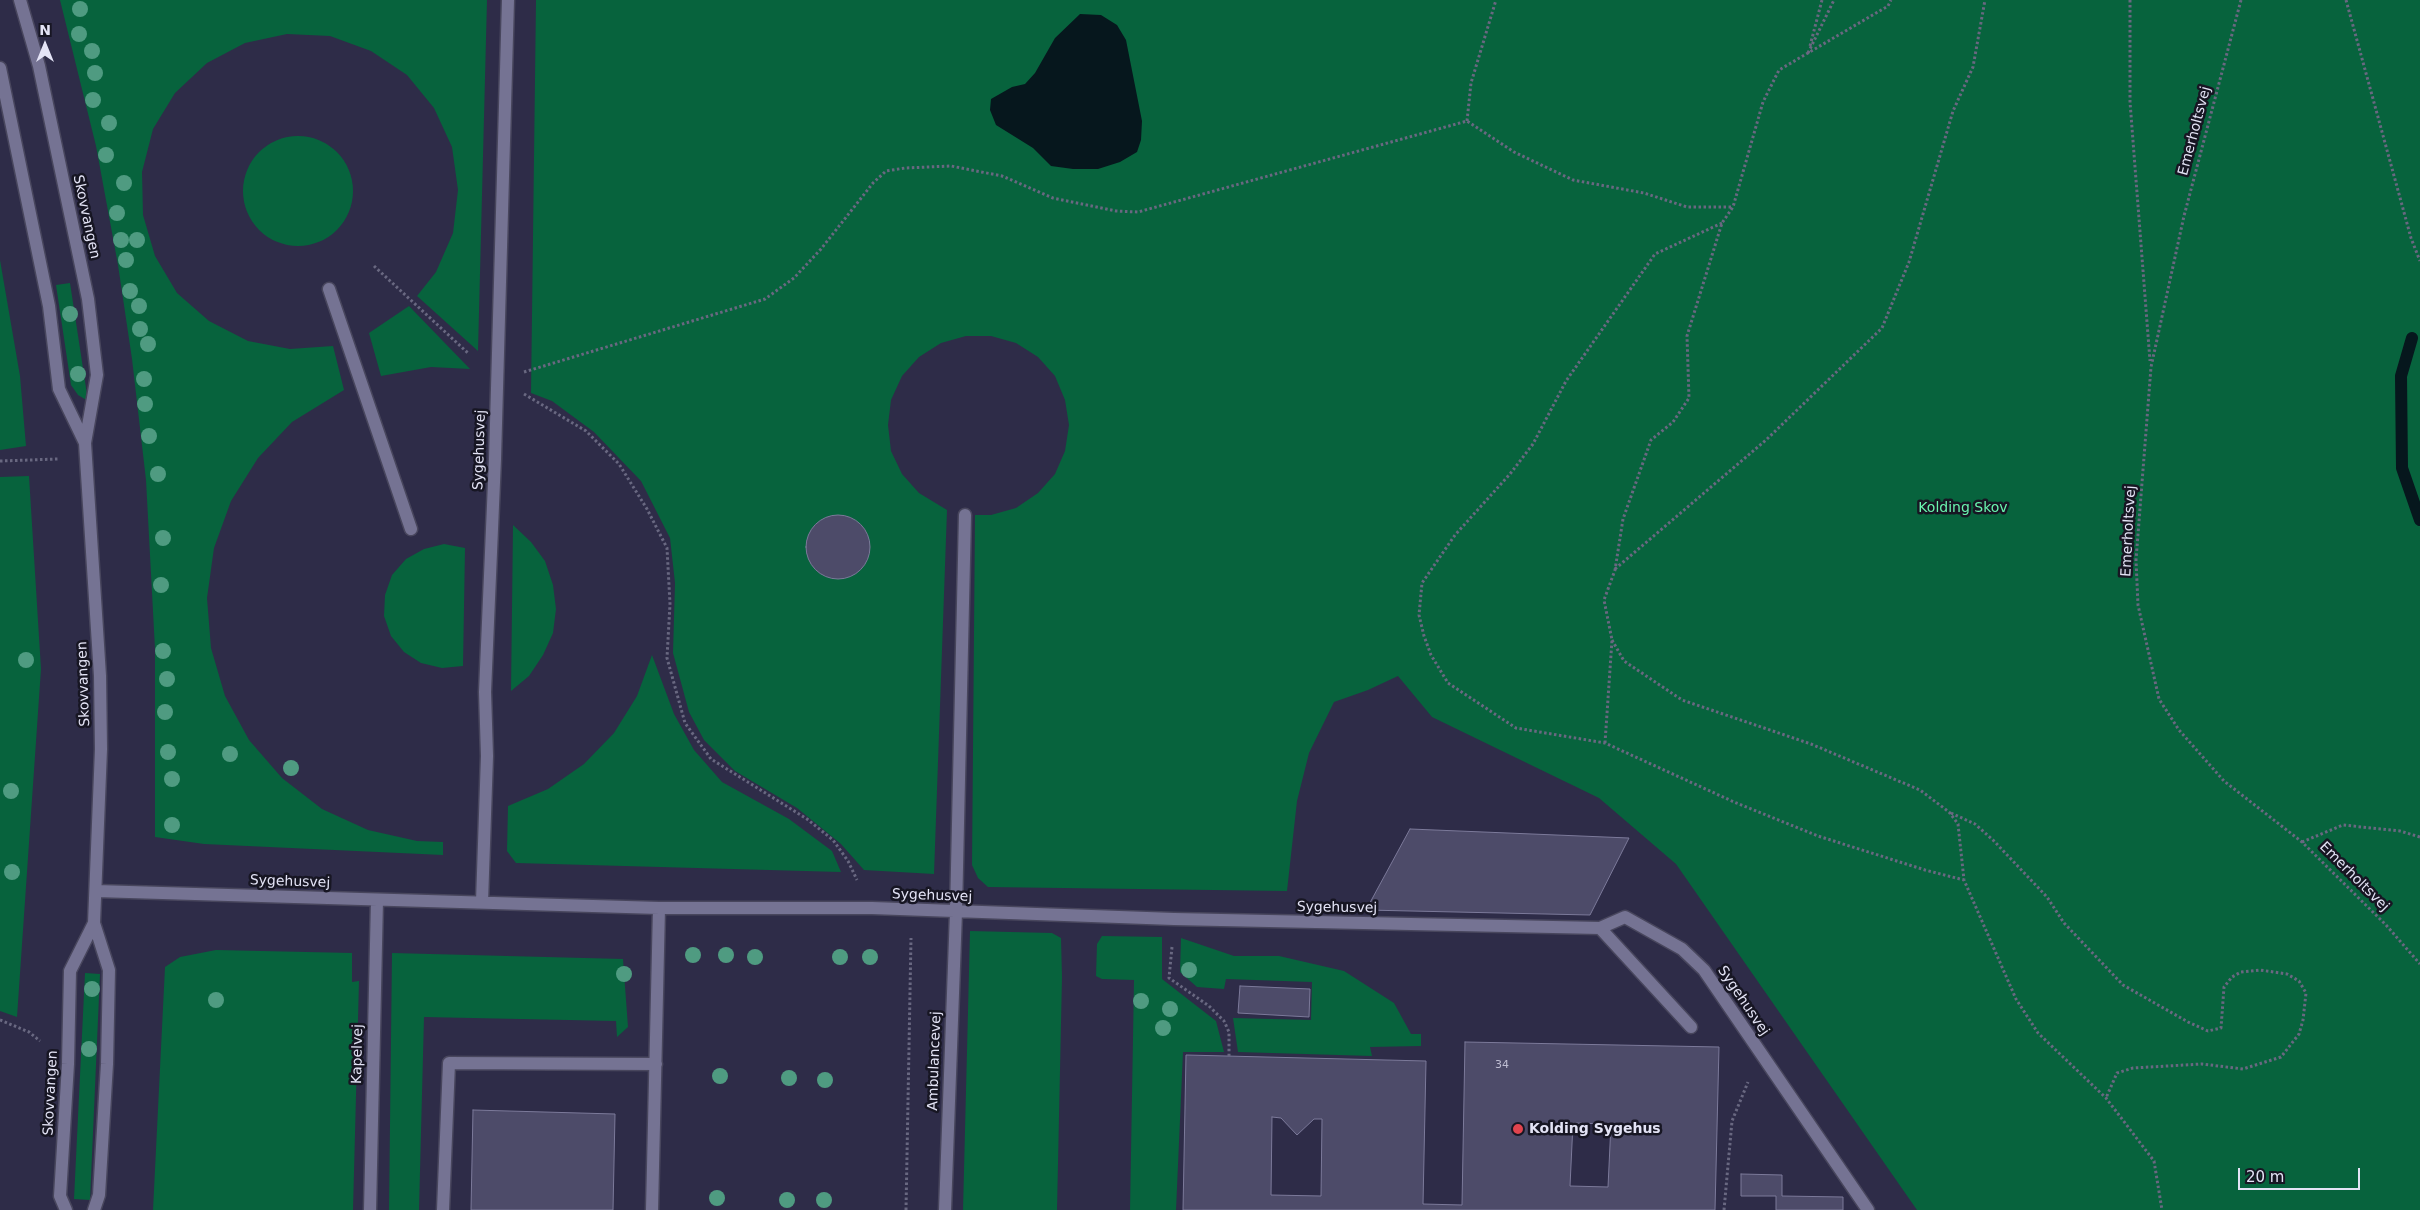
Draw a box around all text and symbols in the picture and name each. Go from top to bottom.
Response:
north arrow [20,20,70,70]
text: N [39,22,51,38]
street label: Emerholtsvej [2175,85,2215,177]
street label: Skovvangen [69,173,103,261]
street label: Sygehusvej [470,409,490,491]
street label: Emerholtsvej [2118,485,2140,577]
park label: Kolding Skov [1918,500,2008,516]
street label: Skovvangen [74,641,94,727]
street label: Emerholtsvej [2316,839,2392,915]
street label: Sygehusvej [249,872,331,892]
street label: Sygehusvej [891,886,973,906]
street label: Sygehusvej [1297,899,1377,917]
street label: Sygehusvej [1714,963,1772,1039]
street label: Ambulancevej [925,1011,945,1111]
street label: Kapelvej [349,1024,367,1084]
street label: Skovvangen [40,1050,62,1136]
house number: 34 [1495,1058,1509,1072]
place label: Kolding Sygehus [1529,1121,1661,1137]
marker: Kolding Sygehus [1511,1122,1525,1136]
scale bar [2240,1158,2362,1190]
text: 20 m [2246,1168,2284,1186]

